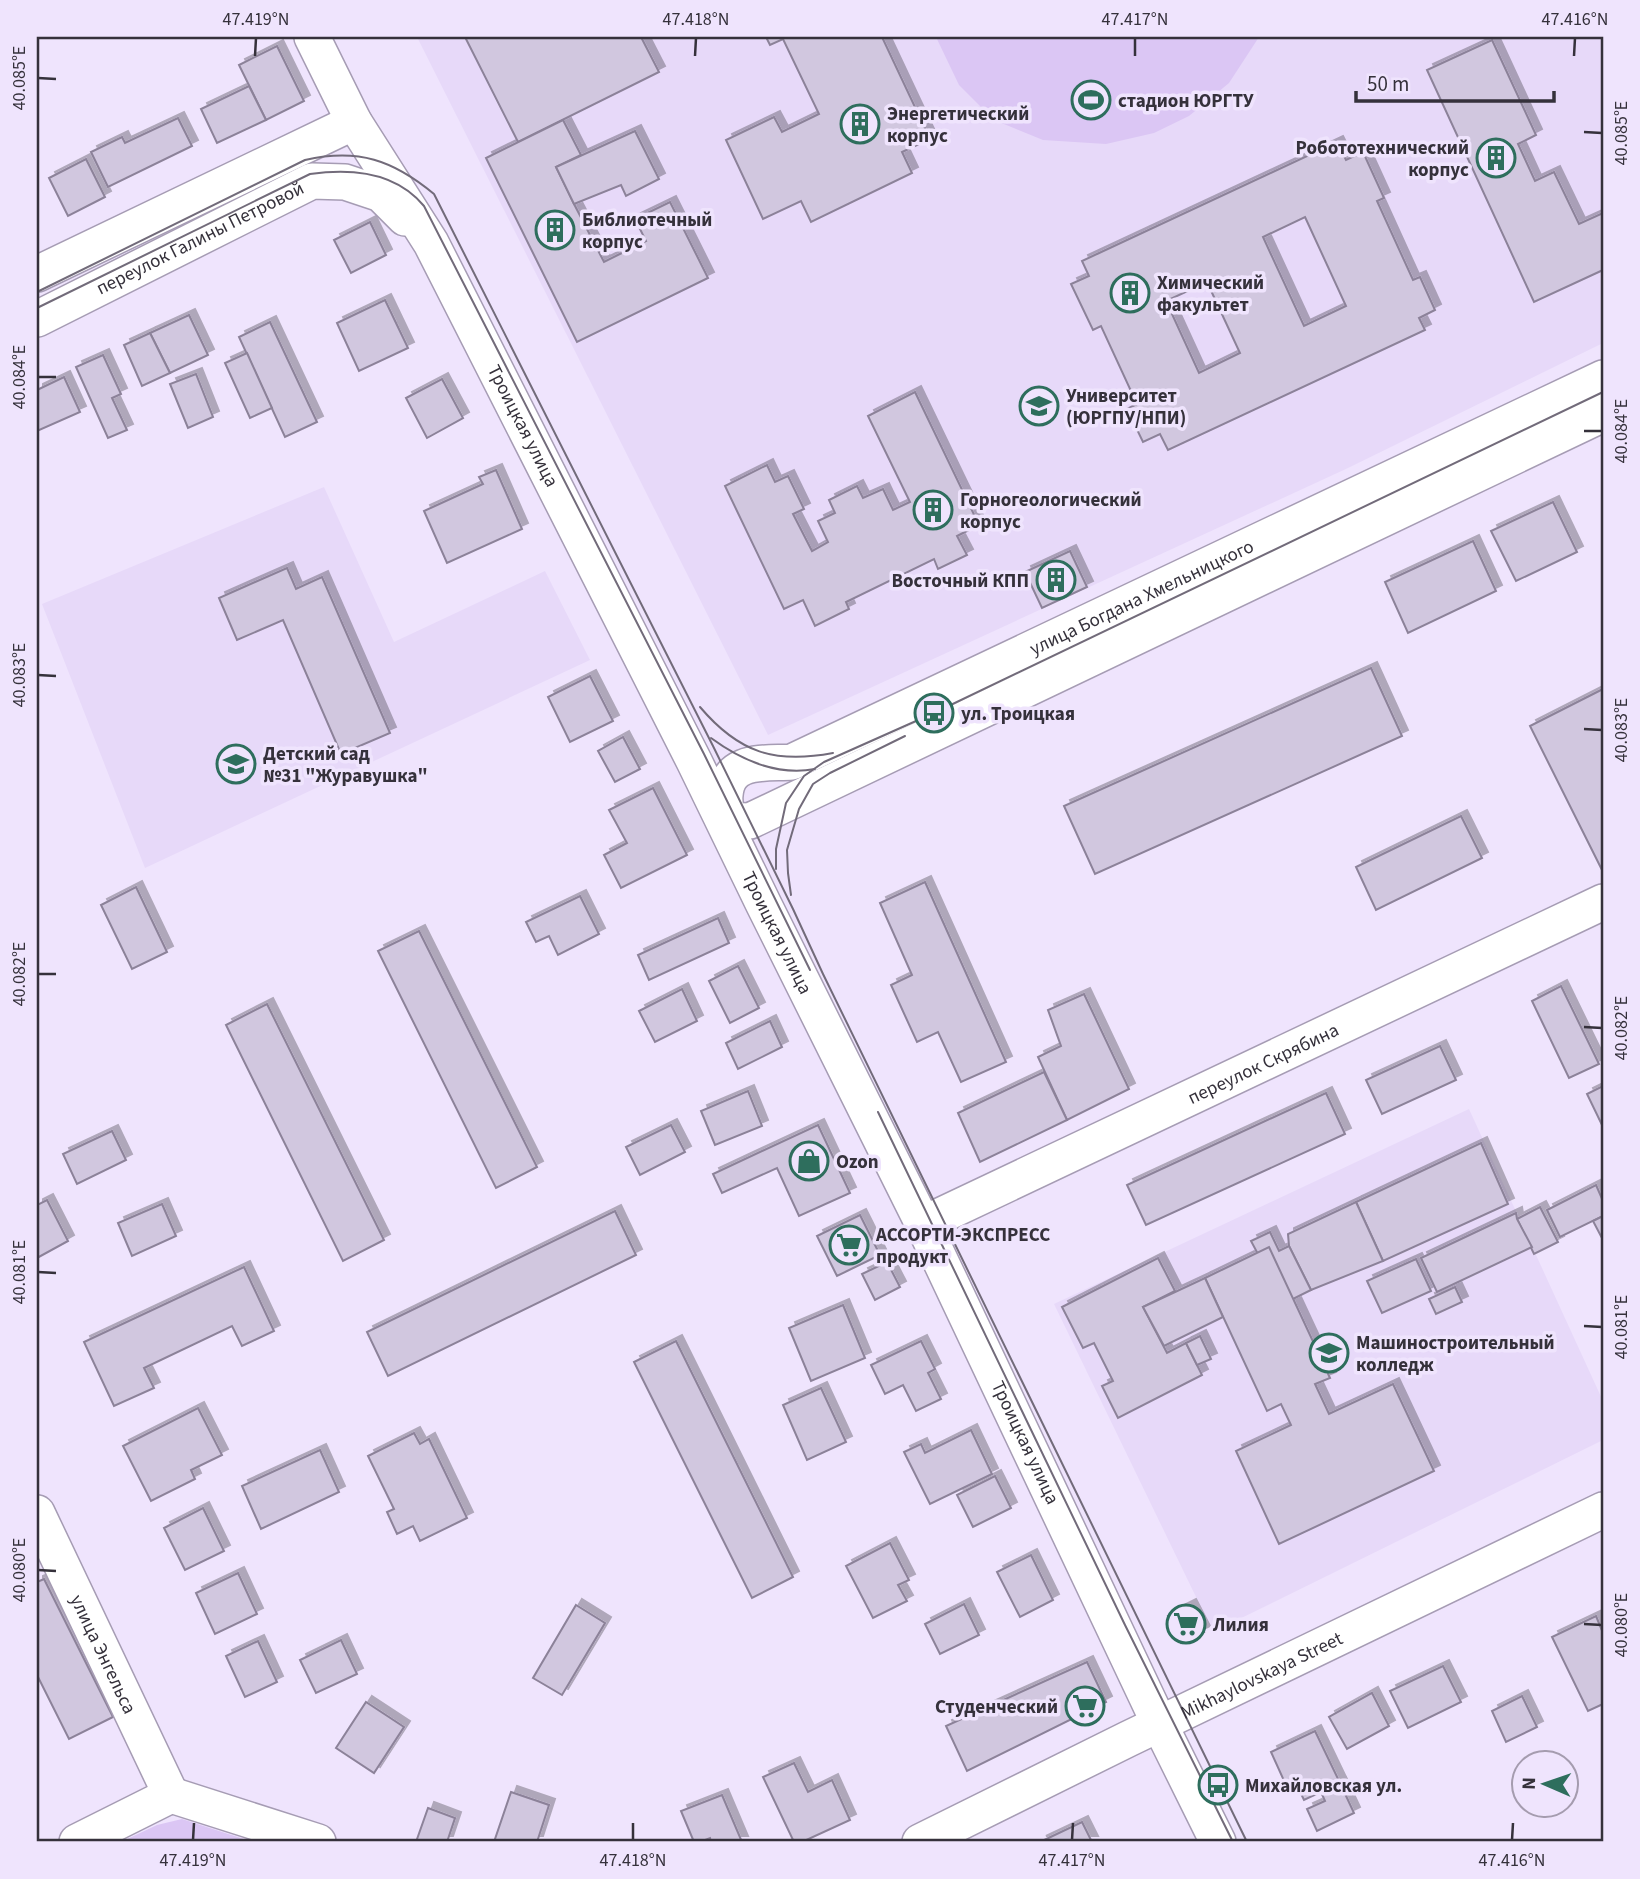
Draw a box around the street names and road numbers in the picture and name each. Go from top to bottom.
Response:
street label: переулок Галины Петровой [92,175,309,302]
street label: Троицкая улица [480,361,565,492]
street label: улица Богдана Хмельницкого [1025,533,1259,663]
street label: Троицкая улица [735,867,818,999]
street label: переулок Скрябина [1183,1017,1343,1112]
street label: Троицкая улица [984,1377,1066,1509]
street label: улица Энгельса [63,1590,143,1719]
street label: Mikhaylovskaya Street [1176,1625,1348,1727]

